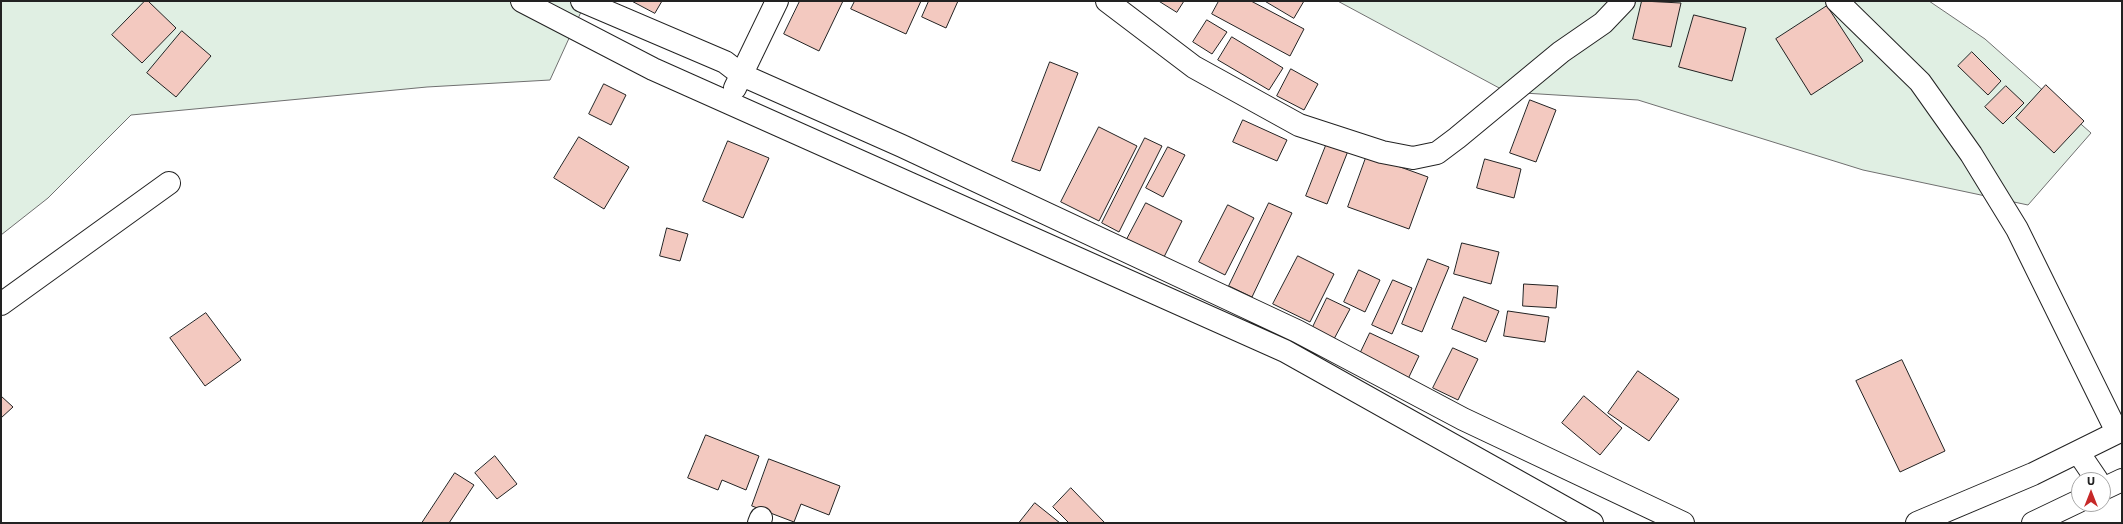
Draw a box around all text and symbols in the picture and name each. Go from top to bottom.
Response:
north arrow [2071,472,2111,512]
text: U [2087,474,2095,487]

